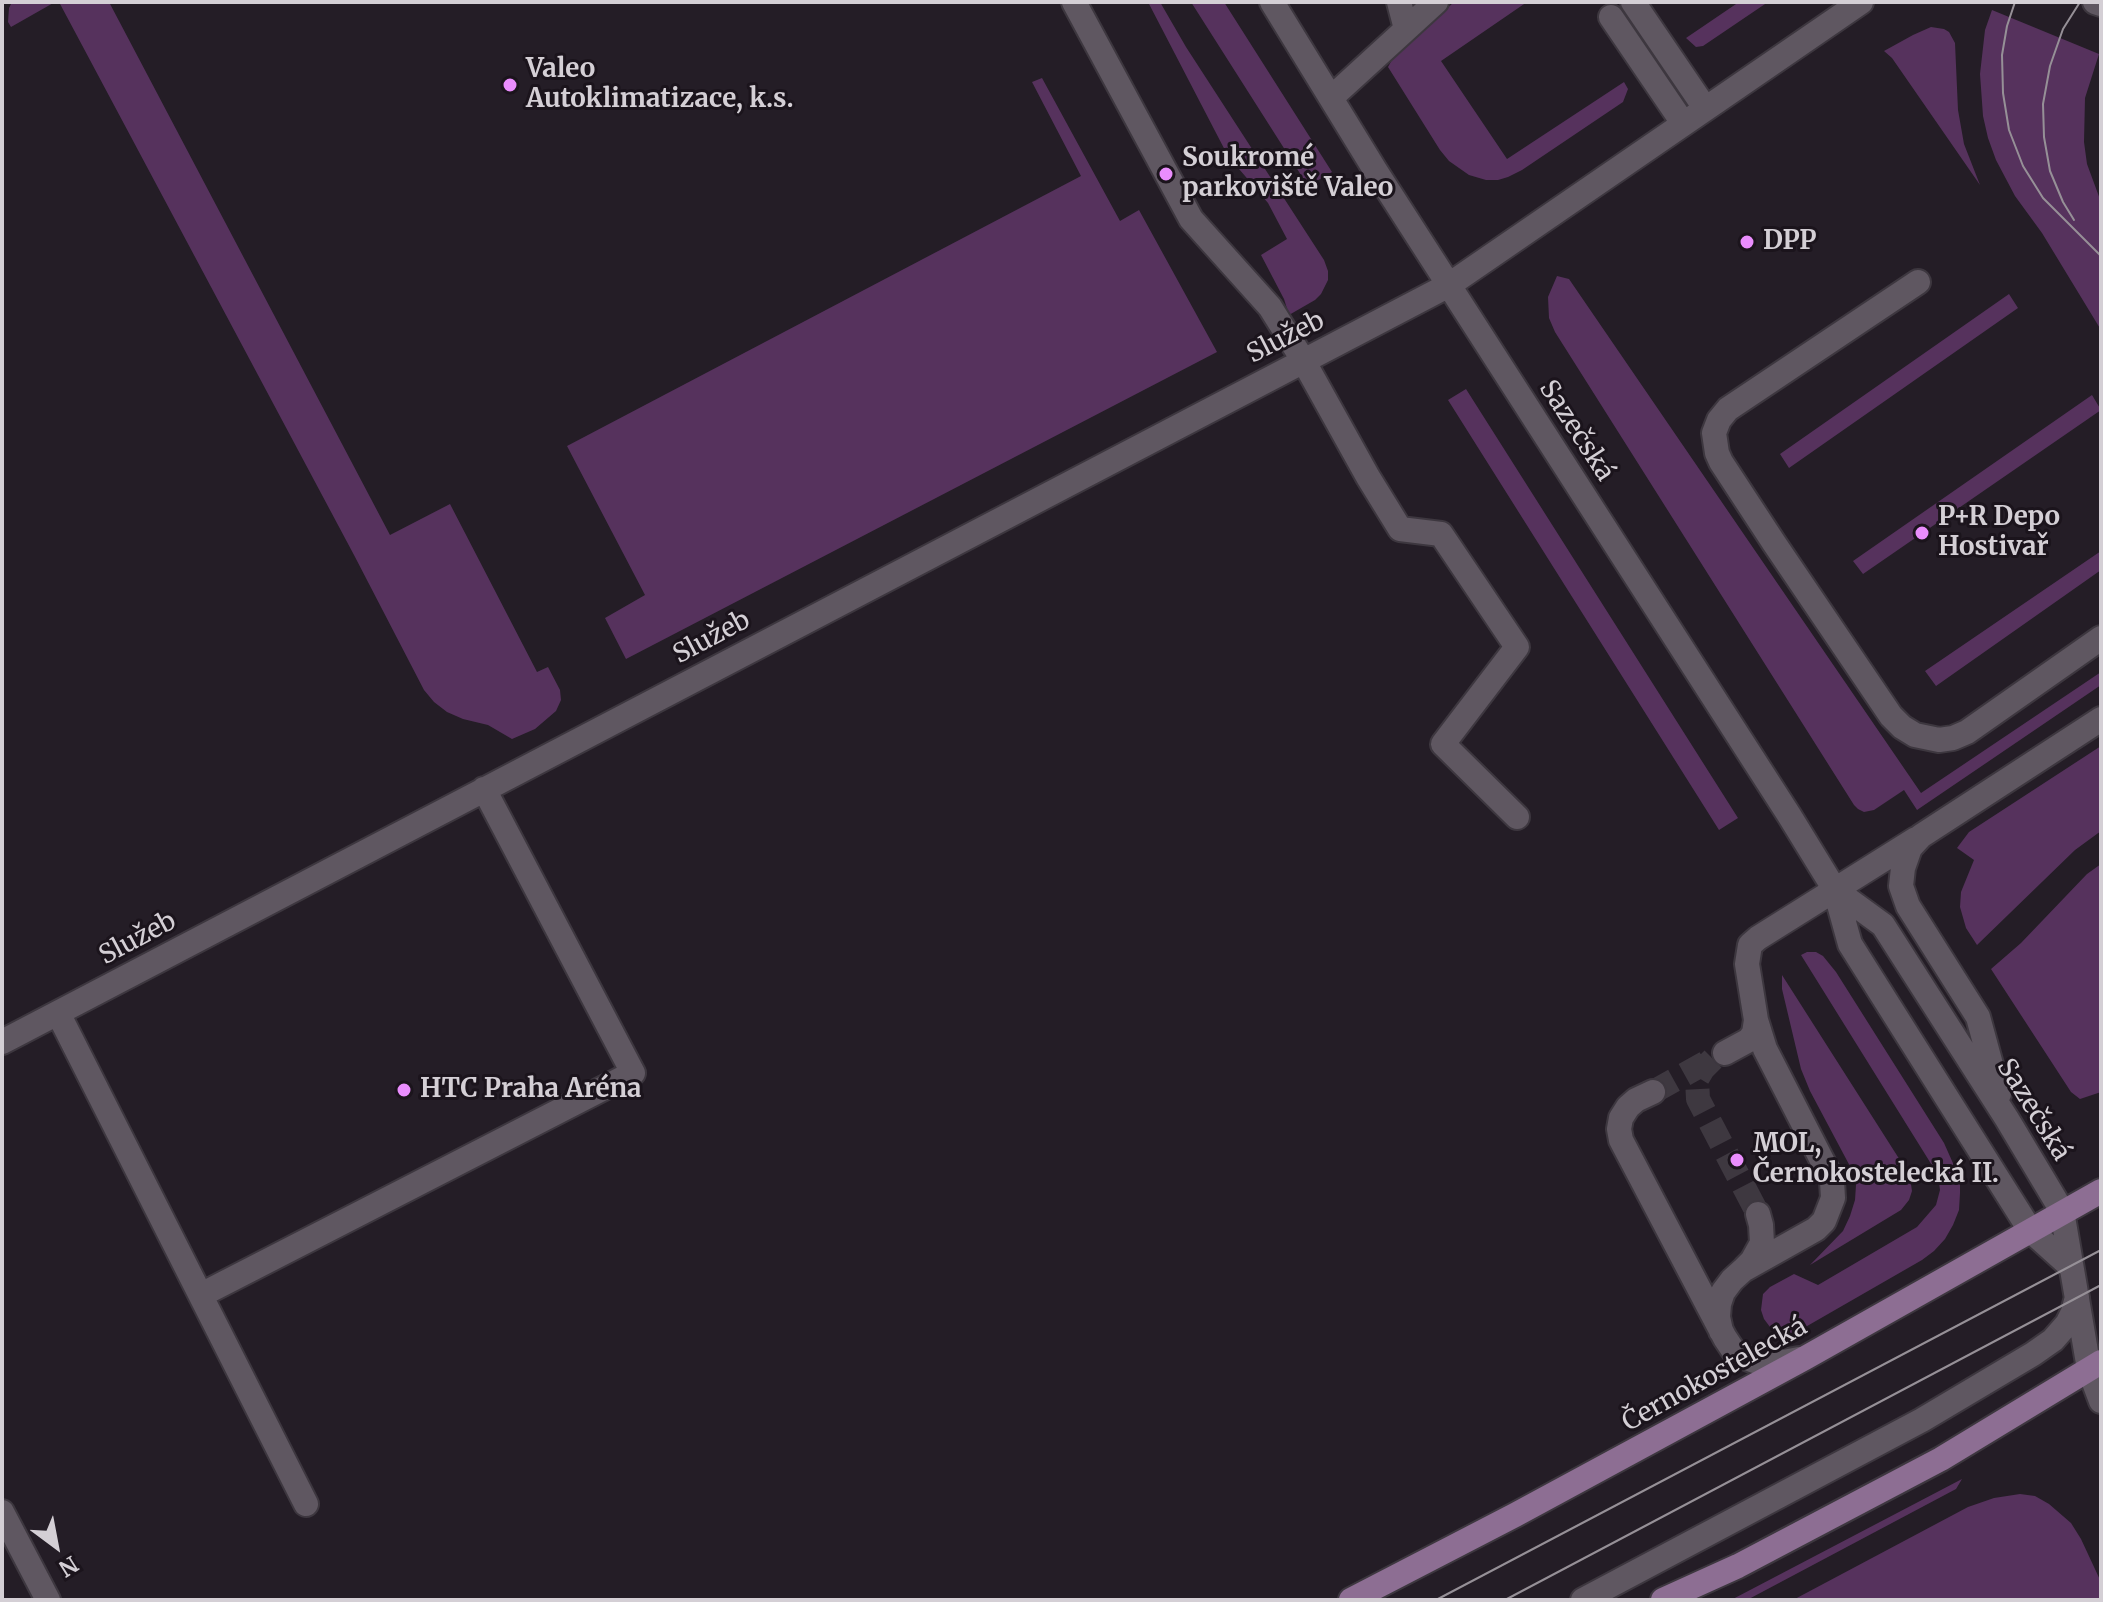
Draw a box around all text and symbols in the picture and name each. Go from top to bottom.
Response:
place label: Valeo Autoklimatizace, k.s. [526,54,794,116]
marker: Valeo Autoklimatizace, k.s. [501,76,519,94]
place label: Soukromé parkoviště Valeo [1182,143,1393,204]
marker: Soukromé parkoviště Valeo [1157,165,1175,183]
place label: DPP [1763,226,1816,258]
marker: DPP [1738,233,1756,251]
street label: Služeb [1242,305,1330,371]
street label: Sazečská [1532,375,1620,487]
place label: P+R Depo Hostivař [1938,502,2060,564]
marker: P+R Depo Hostivař [1913,524,1931,542]
street label: Služeb [668,605,756,671]
street label: Služeb [94,906,182,972]
street label: Sazečská [1990,1053,2076,1167]
place label: HTC Praha Aréna [420,1074,642,1106]
marker: HTC Praha Aréna [395,1081,413,1099]
place label: MOL, Černokostelecká II. [1753,1129,1999,1190]
marker: MOL, Černokostelecká II. [1728,1151,1746,1169]
street label: Černokostelecká [1617,1311,1813,1439]
north arrow [16,1506,96,1586]
text: N [54,1550,84,1583]

